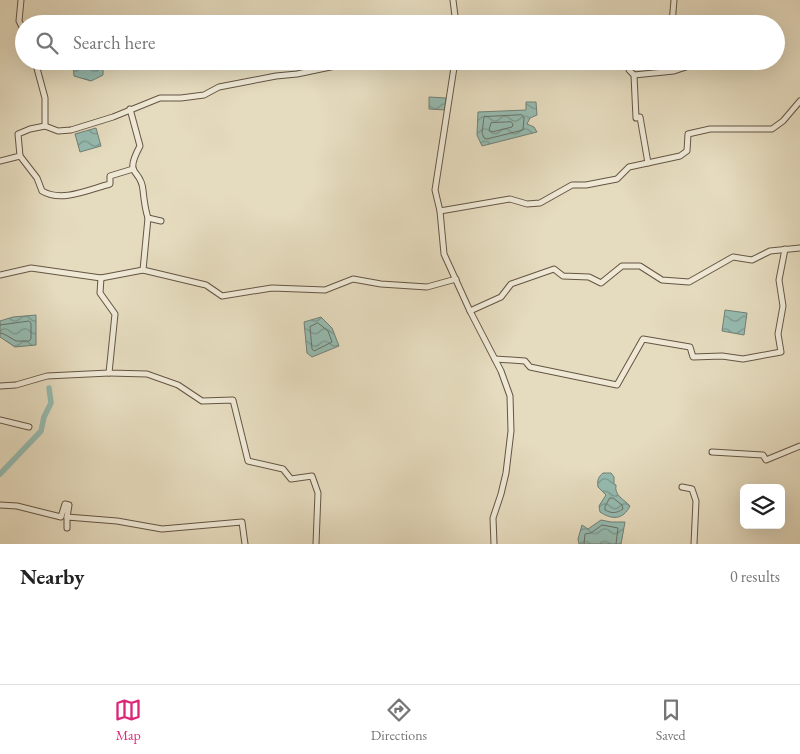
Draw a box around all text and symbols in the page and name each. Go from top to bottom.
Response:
search box [15,15,785,70]
icon: search [33,29,61,57]
text: Search here [73,30,155,55]
map controls [740,484,785,529]
button: layers [740,484,785,529]
text: Nearby [20,563,84,590]
text: 0 results [730,566,780,587]
tab: Map [114,696,142,744]
tab: Directions [371,696,427,744]
tab: Saved [656,696,686,744]

